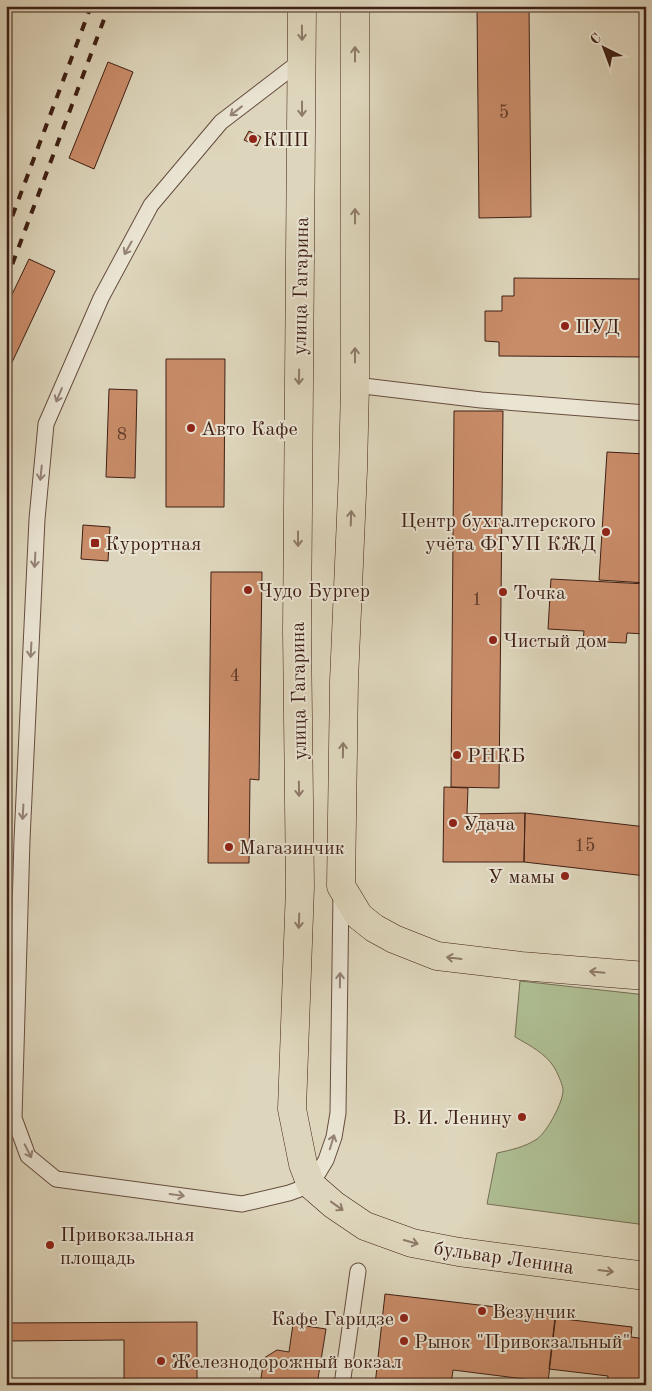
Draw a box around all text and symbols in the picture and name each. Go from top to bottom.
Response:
north arrow [580,22,630,72]
one-way arrow [297,25,307,41]
text: С [588,31,604,47]
one-way arrow [350,46,360,62]
one-way arrow [297,100,307,117]
house number: 5 [499,104,509,122]
one-way arrow [229,105,242,116]
place label: КПП [263,131,309,151]
marker: КПП [247,133,259,145]
one-way arrow [350,209,360,225]
street label: улица Гагарина [291,217,313,355]
one-way arrow [123,240,133,255]
place label: ПУД [575,318,620,338]
marker: ПУД [559,320,571,332]
one-way arrow [350,348,360,364]
one-way arrow [294,368,304,384]
one-way arrow [53,387,63,402]
place label: Авто Кафе [201,420,298,440]
marker: Авто Кафе [185,422,197,434]
house number: 8 [117,426,127,444]
one-way arrow [36,465,46,481]
one-way arrow [347,510,356,526]
place label: Центр бухгалтерского учёта ФГУП КЖД [400,512,596,555]
marker: Центр бухгалтерского учёта ФГУП КЖД [600,526,612,538]
one-way arrow [293,530,303,547]
place label: Курортная [105,535,201,555]
marker: Курортная [89,537,101,549]
one-way arrow [30,552,39,568]
place label: Чудо Бургер [258,582,370,602]
marker: Чудо Бургер [242,584,254,596]
place label: Точка [513,584,566,604]
marker: Точка [497,586,509,598]
house number: 1 [472,591,482,609]
street label: улица Гагарина [289,621,311,760]
place label: Чистый дом [503,632,607,652]
marker: Чистый дом [487,634,499,646]
one-way arrow [26,641,35,657]
house number: 4 [230,667,240,685]
one-way arrow [338,742,348,758]
place label: РНКБ [467,747,525,767]
marker: РНКБ [451,749,463,761]
one-way arrow [294,780,304,797]
one-way arrow [19,804,28,820]
place label: Удача [463,815,516,835]
marker: Удача [447,817,459,829]
house number: 15 [575,837,595,855]
place label: Магазинчик [239,839,345,859]
marker: Магазинчик [223,841,235,853]
place label: У мамы [488,868,555,888]
marker: У мамы [559,870,571,882]
one-way arrow [294,913,303,929]
one-way arrow [446,953,462,963]
one-way arrow [589,968,605,977]
one-way arrow [335,972,345,988]
place label: В. И. Ленину [392,1109,512,1129]
marker: В. И. Ленину [516,1111,528,1123]
one-way arrow [328,1134,337,1150]
one-way arrow [23,1144,33,1159]
one-way arrow [169,1190,185,1200]
one-way arrow [330,1201,344,1211]
place label: Привокзальная площадь [60,1226,195,1269]
one-way arrow [402,1238,418,1247]
marker: Привокзальная площадь [44,1239,56,1251]
street label: бульвар Ленина [432,1239,575,1279]
one-way arrow [598,1266,614,1276]
place label: Везунчик [492,1303,576,1323]
marker: Везунчик [476,1305,488,1317]
place label: Кафе Гаридзе [271,1310,394,1330]
marker: Кафе Гаридзе [398,1312,410,1324]
place label: Рынок "Привокзальный" [414,1333,630,1353]
marker: Рынок "Привокзальный" [398,1335,410,1347]
place label: Железнодорожный вокзал [171,1353,402,1373]
marker: Железнодорожный вокзал [155,1355,167,1367]

